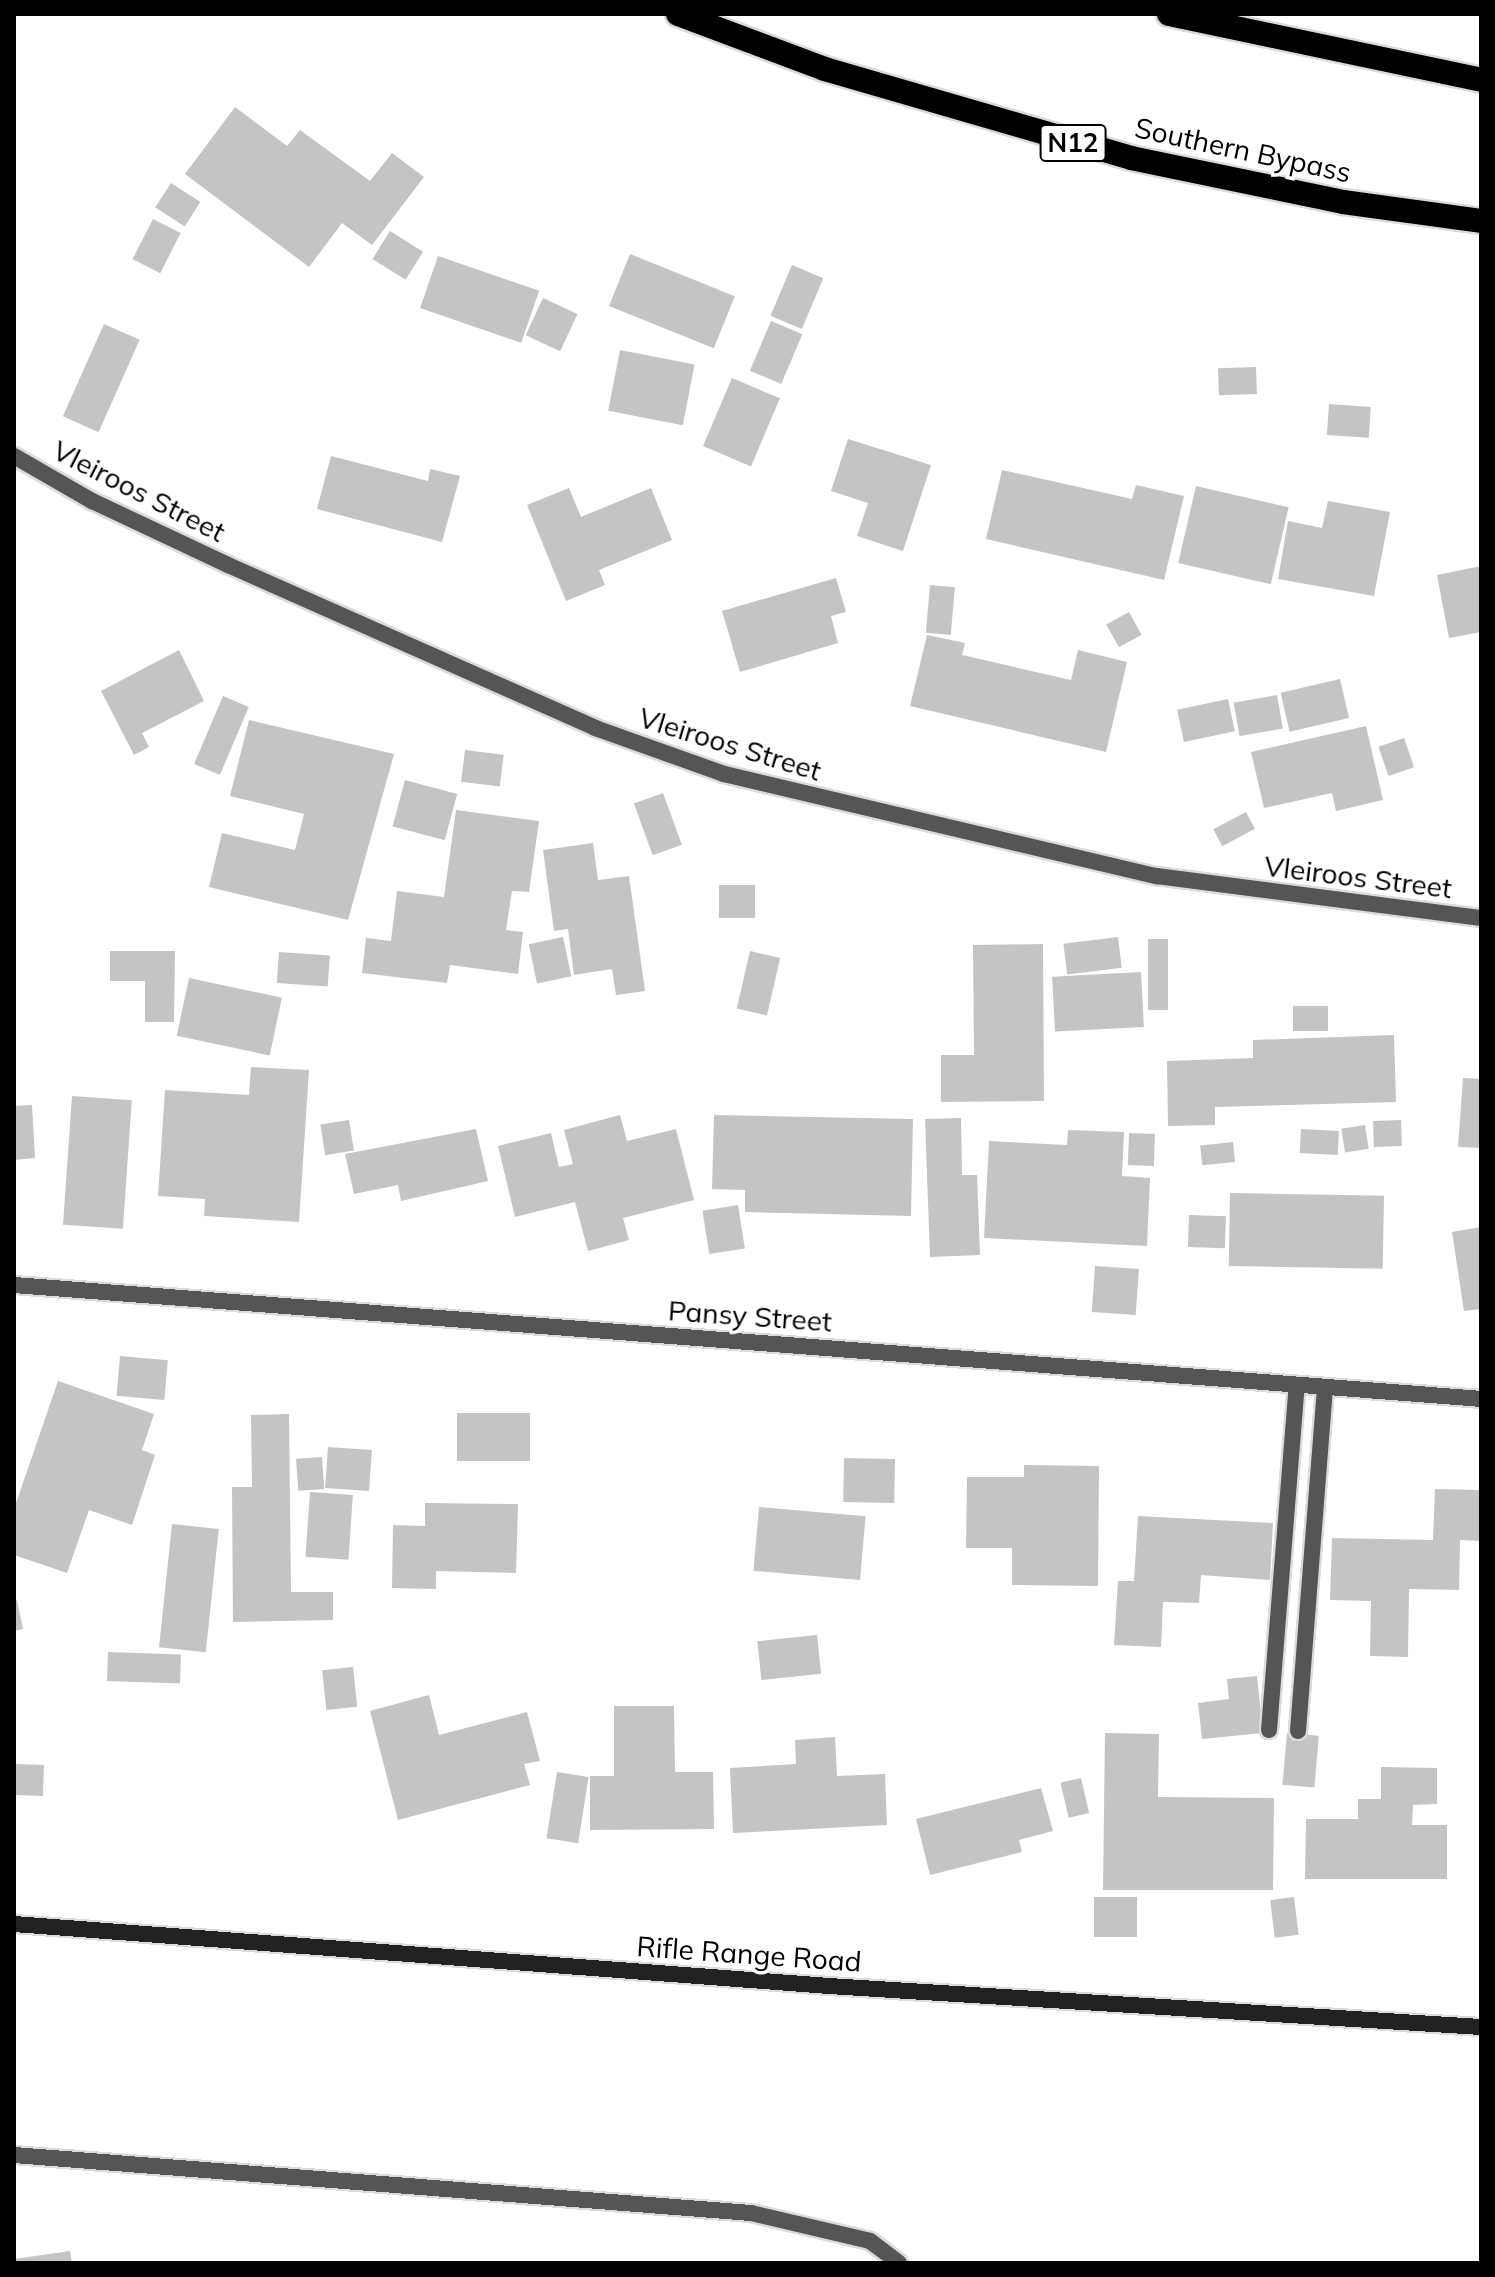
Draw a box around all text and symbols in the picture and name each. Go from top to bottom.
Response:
street label: Southern Bypass [1132,111,1354,189]
road number: N12 [1039,121,1107,165]
street label: Vleiroos Street [47,433,231,549]
street label: Vleiroos Street [635,700,825,788]
street label: Vleiroos Street [1262,849,1454,905]
street label: Pansy Street [667,1294,833,1338]
street label: Rifle Range Road [635,1929,863,1979]

